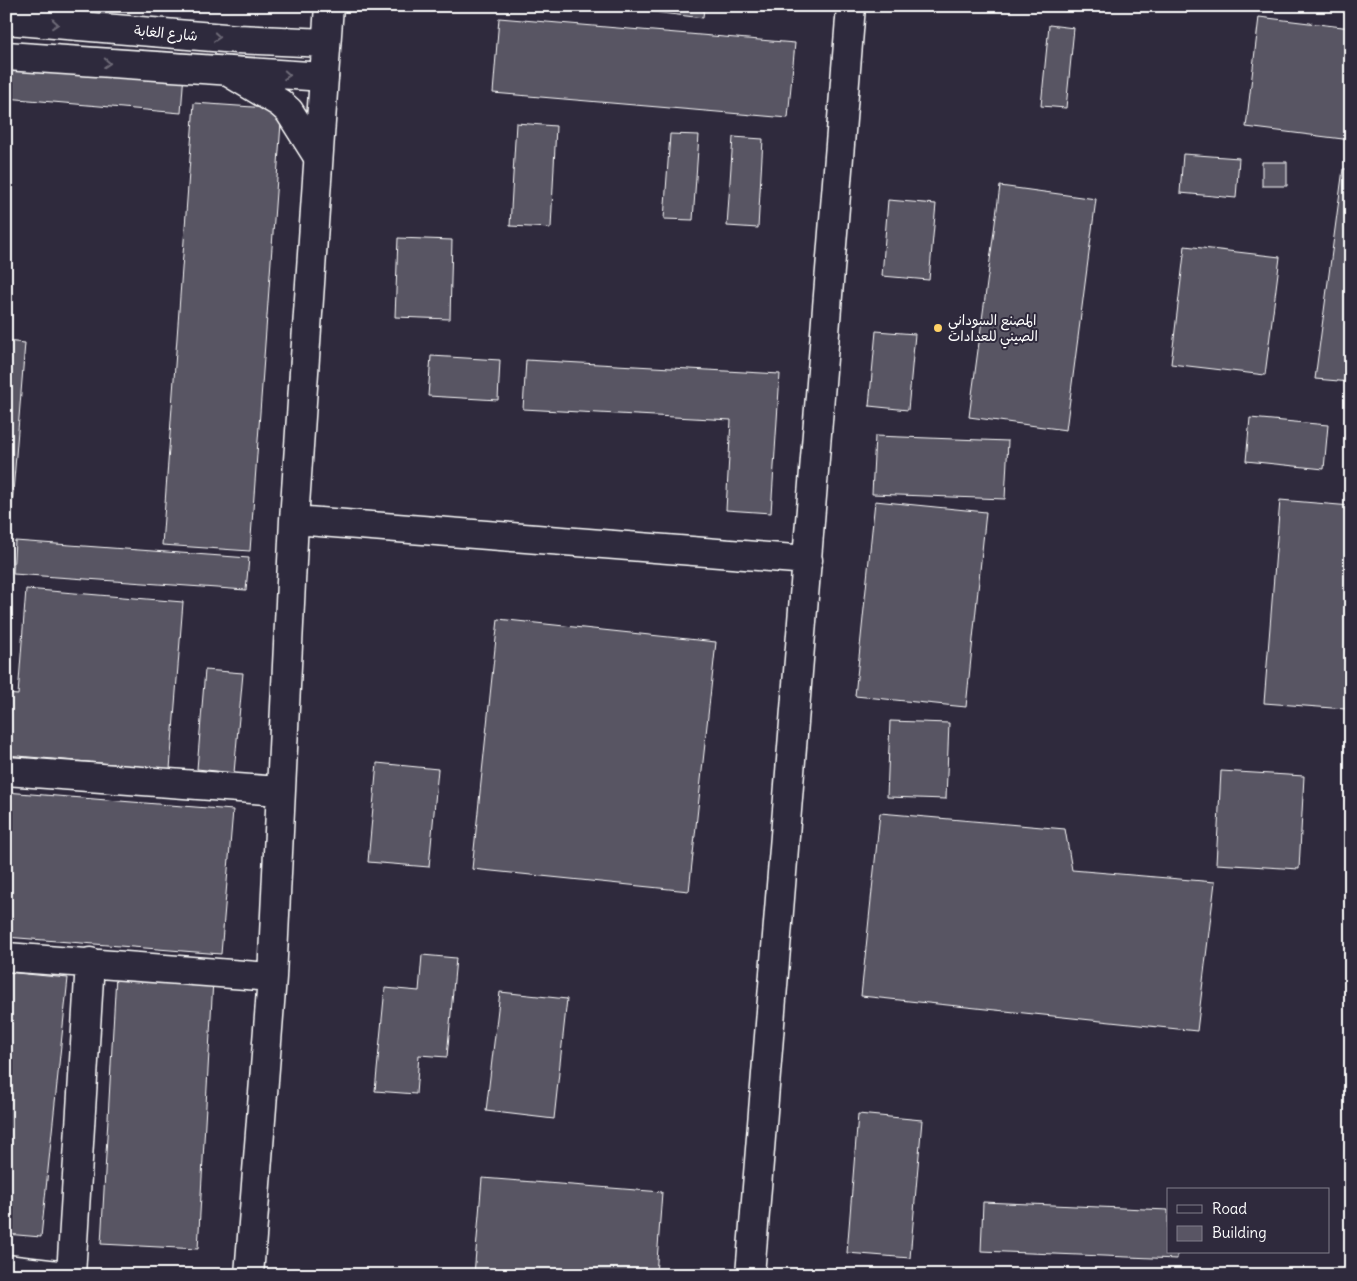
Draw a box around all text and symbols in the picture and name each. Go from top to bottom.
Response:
one-way arrow [51,18,59,29]
street label: شارع الغابة [133,21,199,46]
one-way arrow [213,32,221,43]
one-way arrow [104,57,112,68]
one-way arrow [283,69,291,80]
place label: المصنع السوداني الصيني للعدادات [948,311,1038,349]
marker: المصنع السوداني الصيني للعدادات [932,322,944,334]
legend [1167,1188,1330,1254]
text: Road [1212,1199,1247,1218]
text: Building [1212,1223,1267,1242]

